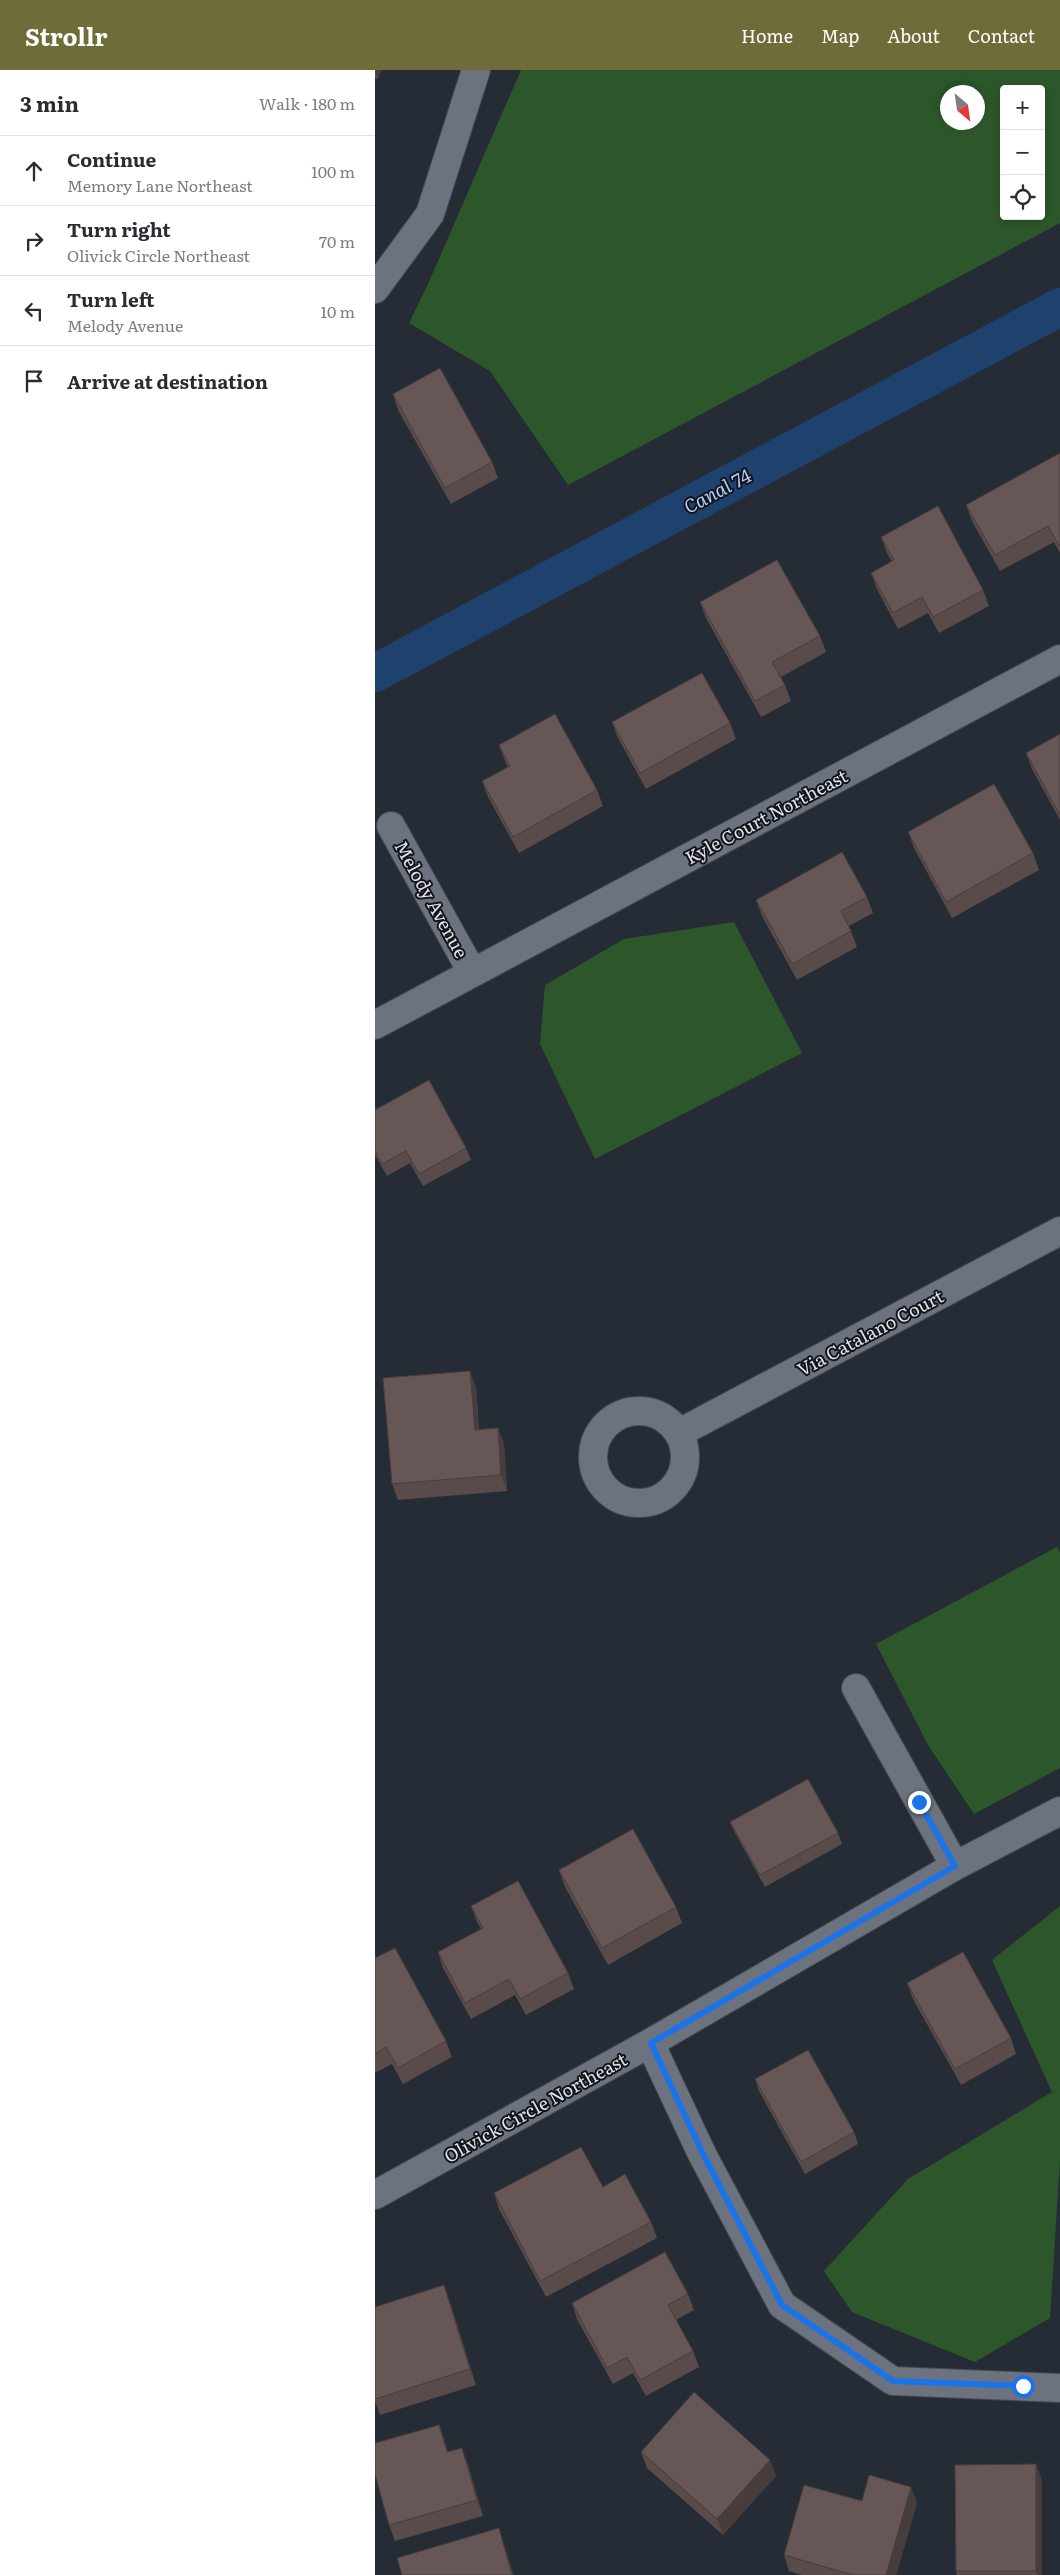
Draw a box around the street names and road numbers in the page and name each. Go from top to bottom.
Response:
street label: Kyle Court Northeast [680,761,853,870]
street label: Melody Avenue [388,835,476,963]
street label: Via Catalano Court [792,1282,949,1382]
street label: Olivick Circle Northeast [438,2045,632,2169]

